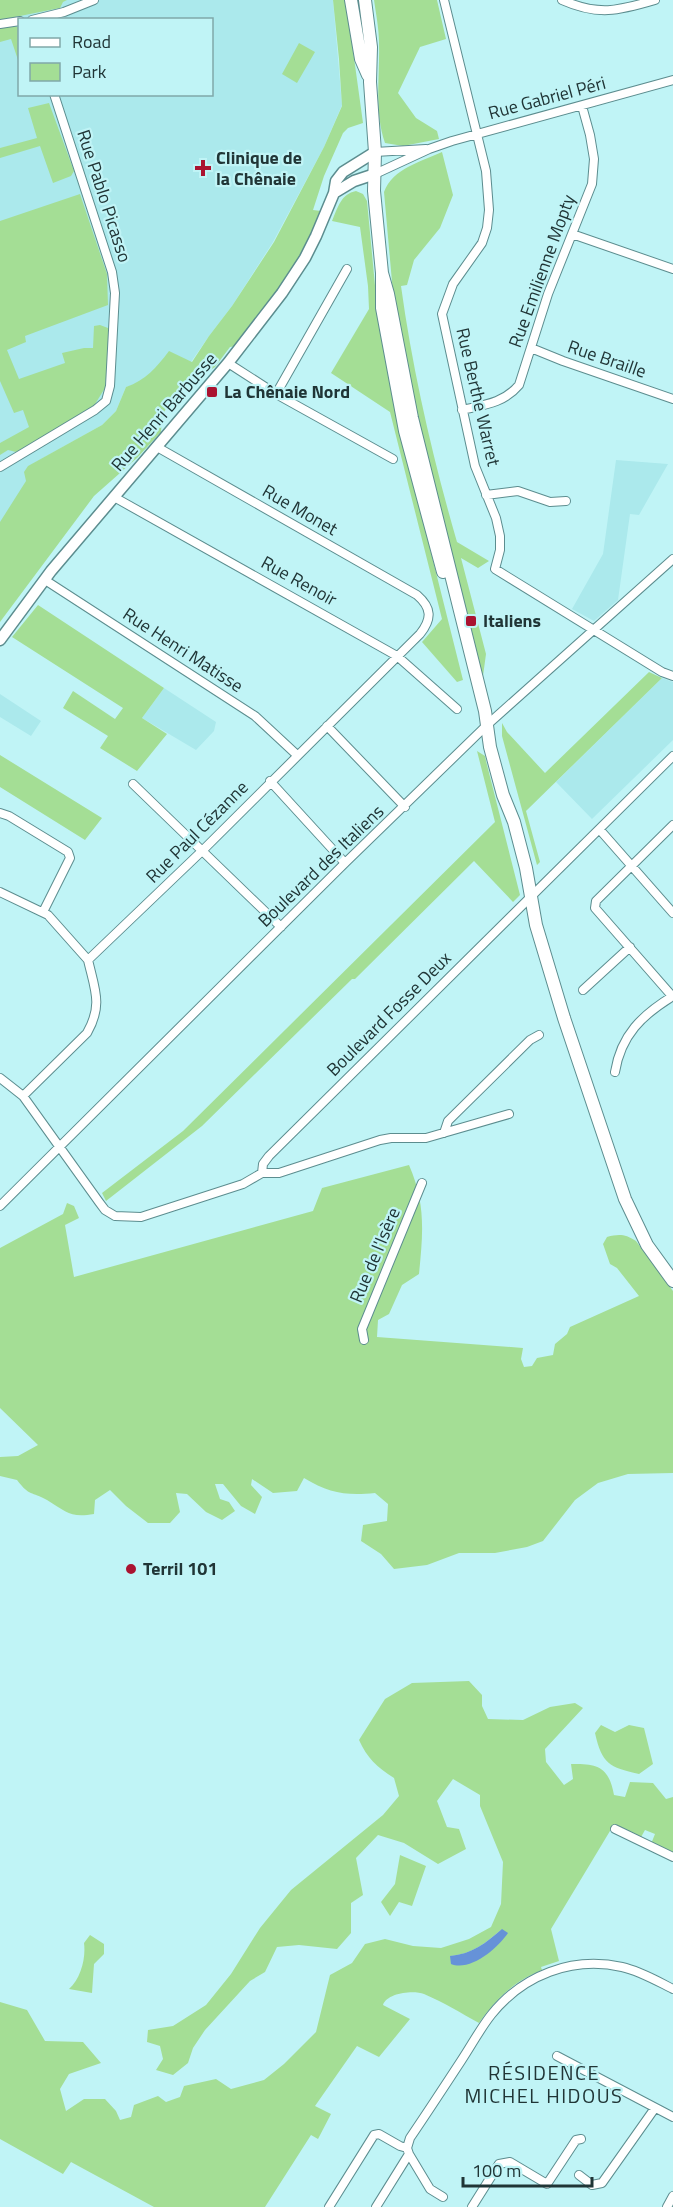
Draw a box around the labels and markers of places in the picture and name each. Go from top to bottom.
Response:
place label: Clinique de la Chênaie [216,144,302,192]
marker: Clinique de la Chênaie [194,159,212,177]
place label: La Chênaie Nord [224,378,350,405]
marker: La Chênaie Nord [205,385,219,399]
place label: Italiens [483,607,541,634]
marker: Italiens [464,614,478,628]
place label: Terril 101 [143,1555,218,1582]
marker: Terril 101 [124,1562,138,1576]

